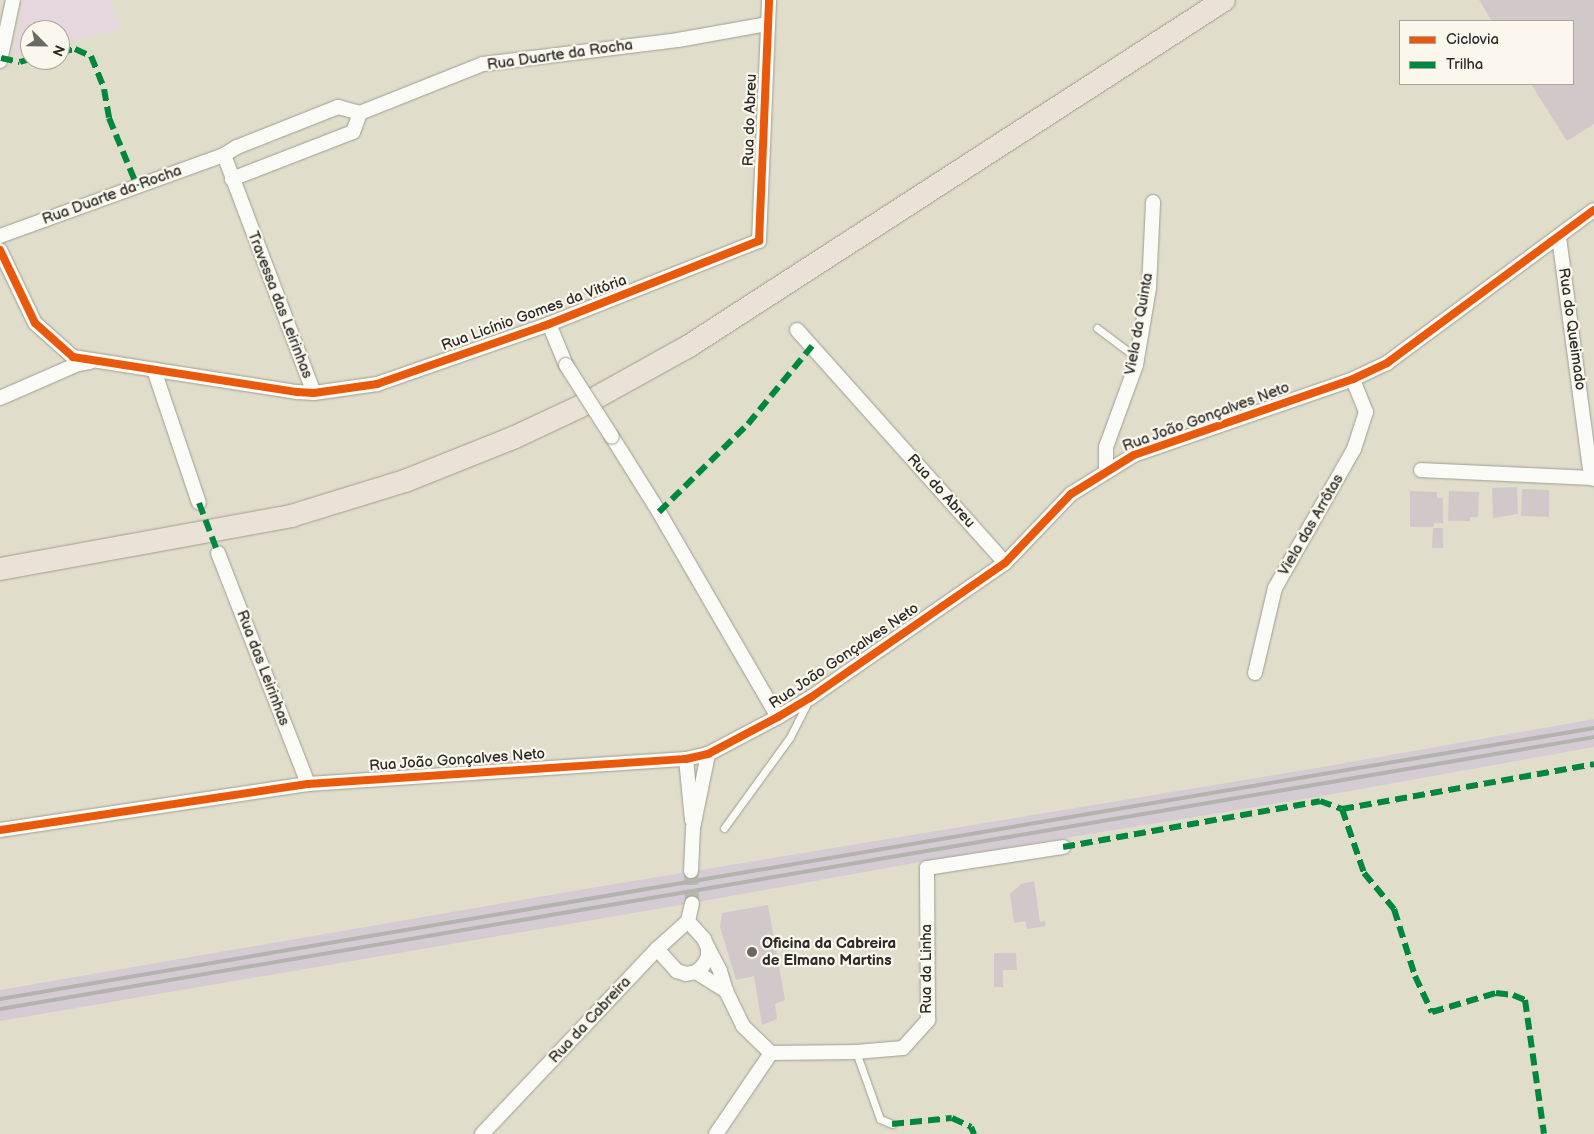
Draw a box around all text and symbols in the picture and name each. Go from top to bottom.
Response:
north arrow [20,20,70,70]
legend [1399,20,1574,85]
text: Ciclovia [1446,30,1499,49]
street label: Rua Duarte da Rocha [486,36,634,74]
text: N [48,42,68,59]
text: Trilha [1446,55,1483,74]
street label: Rua do Abreu [739,73,761,167]
street label: Rua Duarte da Rocha [40,161,184,229]
street label: Travessa das Leirinhas [244,229,316,381]
street label: Rua do Queimado [1555,267,1589,391]
street label: Rua Licínio Gomes da Vitória [439,271,629,355]
street label: Viela da Quinta [1121,272,1157,376]
street label: Rua João Gonçalves Neto [1120,378,1292,456]
street label: Rua do Abreu [903,451,979,531]
street label: Viela das Arrôtas [1275,471,1347,579]
street label: Rua João Gonçalves Neto [766,599,922,713]
street label: Rua das Leirinhas [233,608,293,728]
street label: Rua João Gonçalves Neto [368,745,546,775]
street label: Rua da Linha [918,924,936,1014]
place label: Oficina da Cabreira de Elmano Martins [762,934,896,969]
marker: Oficina da Cabreira de Elmano Martins [746,946,758,958]
street label: Rua da Cabreira [545,973,635,1067]

